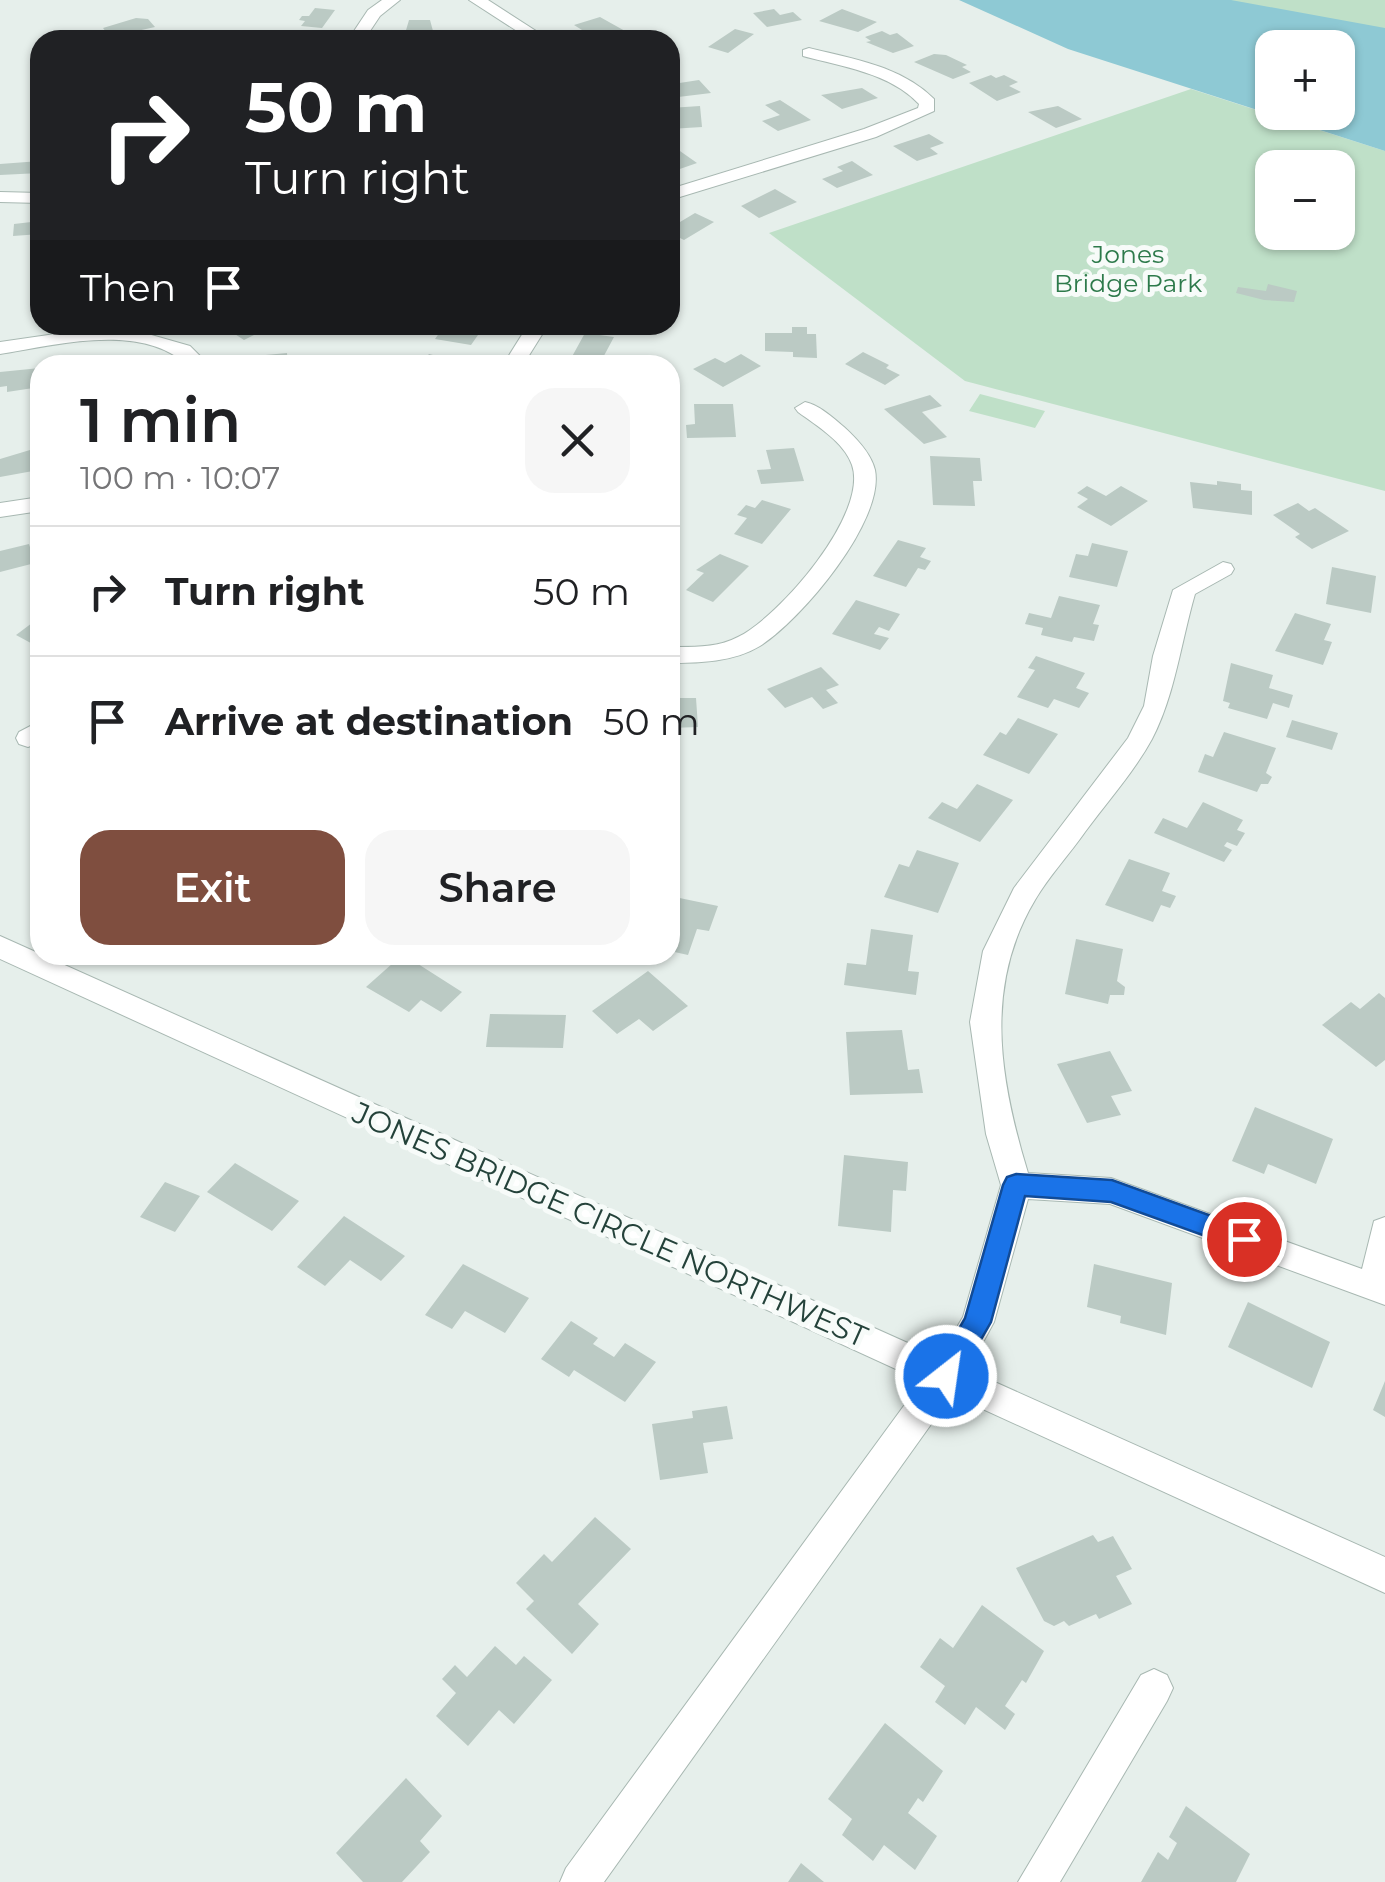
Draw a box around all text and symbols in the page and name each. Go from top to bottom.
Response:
map controls [1255,30,1355,250]
button: + [1255,30,1355,130]
text: 50 m [245,64,427,150]
icon: right [80,70,210,200]
text: Turn right [245,150,470,205]
button: − [1255,150,1355,250]
park label: Jones Bridge Park [1054,239,1202,298]
icon: arrive [196,260,251,315]
text: Then [80,264,176,311]
text: 1 min [80,384,241,457]
button: close [525,388,630,493]
text: 100 m · 10:07 [80,458,280,497]
icon: right [80,564,135,619]
text: Turn right [165,568,364,615]
text: 50 m [533,568,630,615]
icon: arrive [80,694,135,749]
text: Arrive at destination [165,698,573,745]
text: 50 m [603,698,700,745]
button: Exit [80,830,345,945]
button: Share [365,830,630,945]
street label: JONES BRIDGE CIRCLE NORTHWEST [346,1093,874,1356]
pin [1202,1197,1287,1282]
icon: arrive [1217,1212,1272,1267]
position arrow [894,1324,998,1428]

